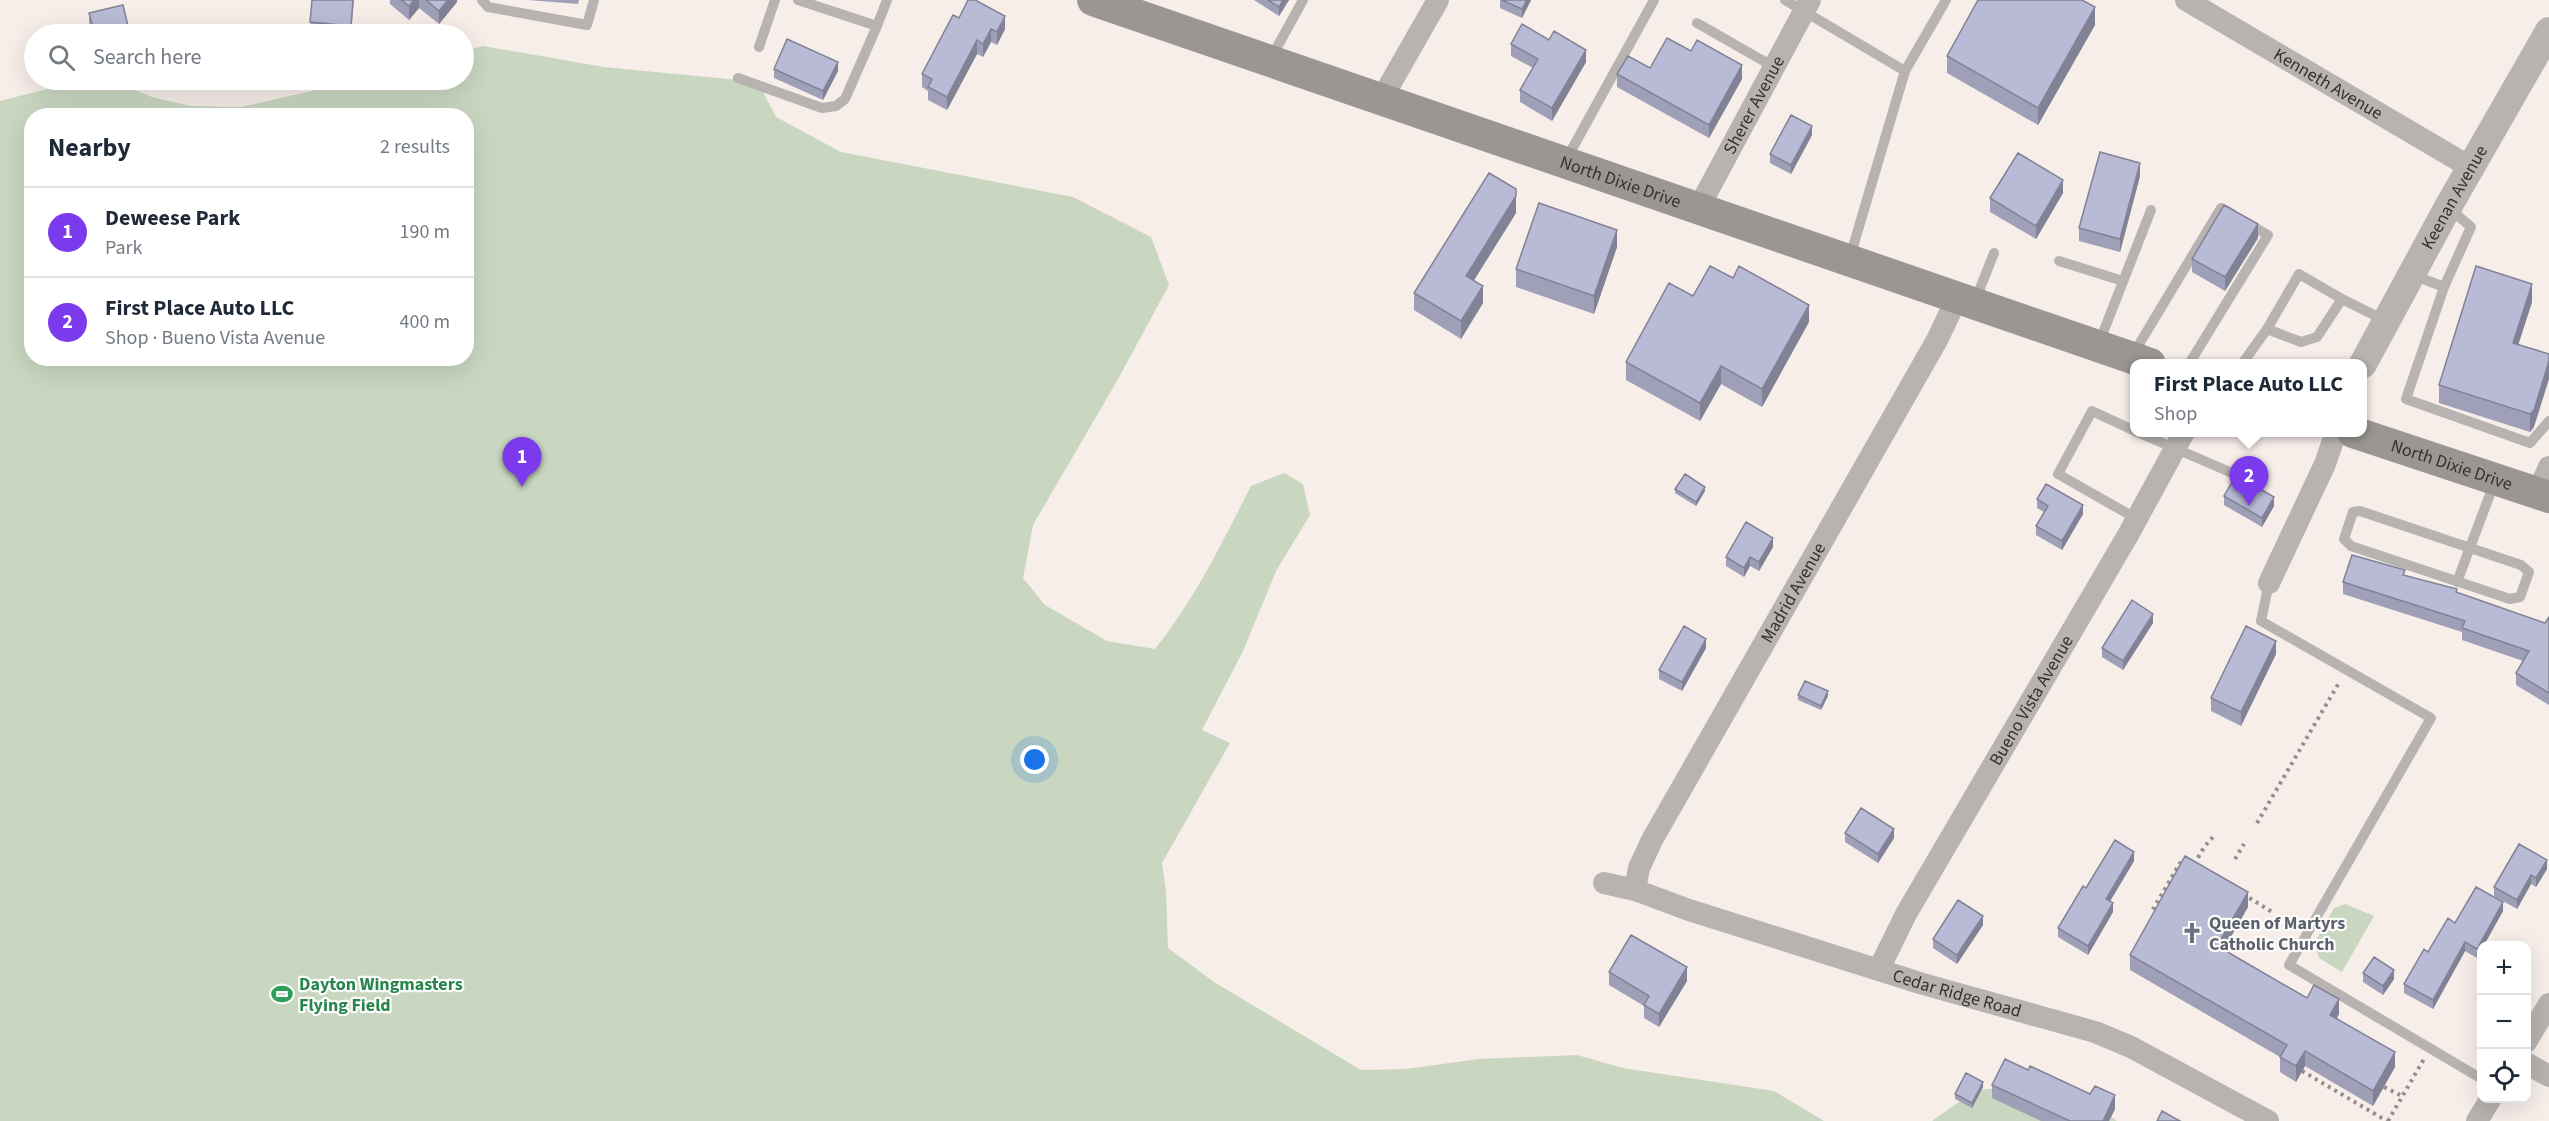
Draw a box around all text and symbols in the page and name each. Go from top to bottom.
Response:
search box [24,24,474,90]
icon: search [45,41,78,74]
text: Search here [93,41,201,73]
street label: Kenneth Avenue [2269,42,2388,126]
street label: Sherer Avenue [1717,51,1790,159]
text: Nearby [48,129,131,166]
text: 2 results [380,133,450,161]
street label: Keenan Avenue [2415,140,2493,254]
street label: North Dixie Drive [1557,149,1685,214]
text: Deweese Park [105,202,240,234]
text: 1 [62,218,73,246]
text: 190 m [400,218,450,246]
text: Park [105,234,142,262]
text: First Place Auto LLC [105,292,294,324]
text: 2 [62,308,73,336]
text: 400 m [400,308,450,336]
text: Shop · Bueno Vista Avenue [105,324,325,352]
popup [2130,359,2367,437]
text: First Place Auto LLC [2154,368,2343,400]
text: Shop [2154,400,2197,428]
street label: North Dixie Drive [2388,433,2516,497]
pin: 1 [502,438,542,487]
pin: 2 [2230,456,2268,506]
street label: Madrid Avenue [1754,538,1832,647]
street label: Bueno Vista Avenue [1983,630,2079,770]
your location [1020,745,1049,774]
place label: Queen of Martyrs Catholic Church [2209,911,2345,957]
church icon: Queen of Martyrs Catholic Church [2180,921,2204,945]
map controls [2477,941,2531,1103]
button: + [2477,941,2531,995]
street label: Cedar Ridge Road [1889,963,2024,1023]
place label: Dayton Wingmasters Flying Field [299,972,463,1018]
sports icon: Dayton Wingmasters Flying Field [270,982,294,1006]
button: − [2477,995,2531,1049]
button: locate [2477,1049,2531,1103]

